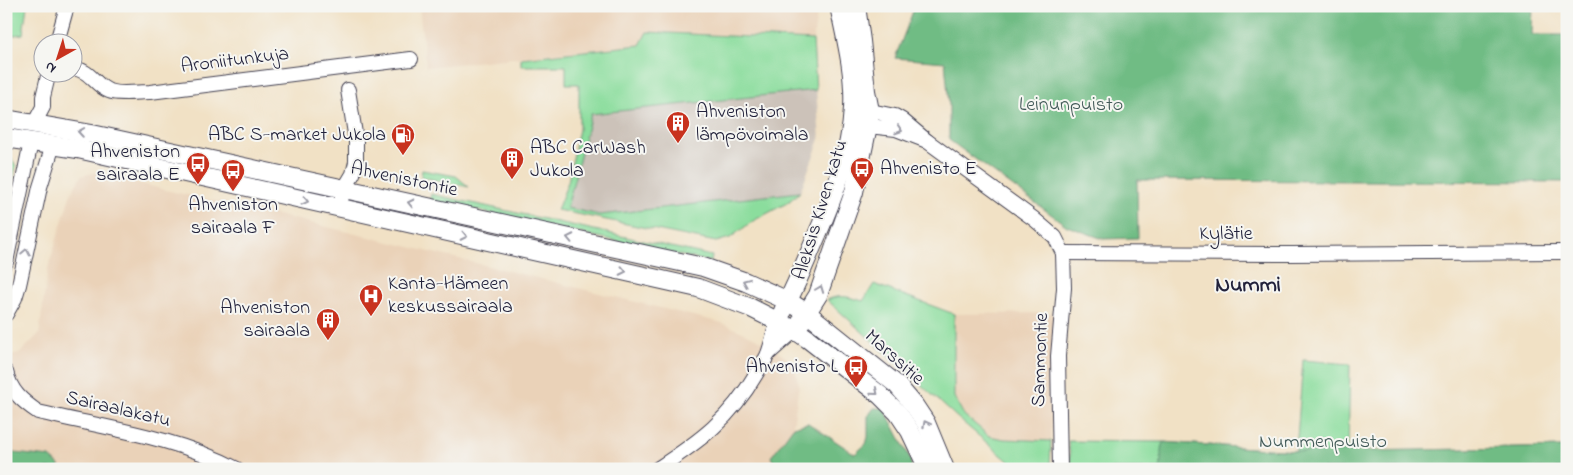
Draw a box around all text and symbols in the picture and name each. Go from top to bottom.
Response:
north arrow [32,32,82,82]
street label: Aroniitunkuja [179,40,291,82]
text: N [40,56,61,78]
park label: Leinunpuisto [1019,91,1123,120]
place label: Ahveniston lämpövoimala [696,98,808,150]
building icon: Ahveniston lämpövoimala [665,110,691,144]
place label: ABC S-market Jukola [208,121,386,150]
fuel station icon: ABC S-market Jukola [390,122,416,156]
one-way arrow [894,125,903,135]
one-way arrow [77,127,86,137]
place label: ABC CarWash Jukola [530,134,646,186]
street label: Aleksis Kiven katu [786,136,856,284]
place label: Ahveniston sairaala E [90,138,180,190]
building icon: ABC CarWash Jukola [499,146,525,180]
bus stop icon: Ahveniston sairaala E [185,151,211,185]
street label: Ahvenistontie [348,154,460,206]
place label: Ahvenisto E [880,155,977,184]
bus stop icon: Ahvenisto E [849,156,875,190]
bus stop icon: Ahveniston sairaala F [220,158,246,192]
place label: Ahveniston sairaala F [188,191,278,243]
one-way arrow [301,195,310,206]
one-way arrow [407,198,416,209]
street label: Kylätie [1199,220,1253,249]
one-way arrow [459,230,468,241]
one-way arrow [566,233,574,244]
one-way arrow [20,247,31,256]
one-way arrow [618,265,627,276]
place label: Kanta-Hämeen keskussairaala [388,270,513,322]
district label: Nummi [1215,270,1281,302]
one-way arrow [742,278,751,289]
hospital icon: Kanta-Hämeen keskussairaala [358,283,384,317]
one-way arrow [814,285,824,294]
place label: Ahveniston sairaala [220,294,310,346]
building icon: Ahveniston sairaala [315,307,341,341]
street label: Sammontie [1025,312,1057,408]
street label: Marssitie [857,323,931,393]
place label: Ahvenisto L [746,353,839,382]
bus stop icon: Ahvenisto L [843,354,869,388]
street label: Sairaalakatu [63,384,173,436]
one-way arrow [870,386,879,395]
one-way arrow [922,420,932,429]
park label: Nummenpuisto [1259,428,1387,457]

